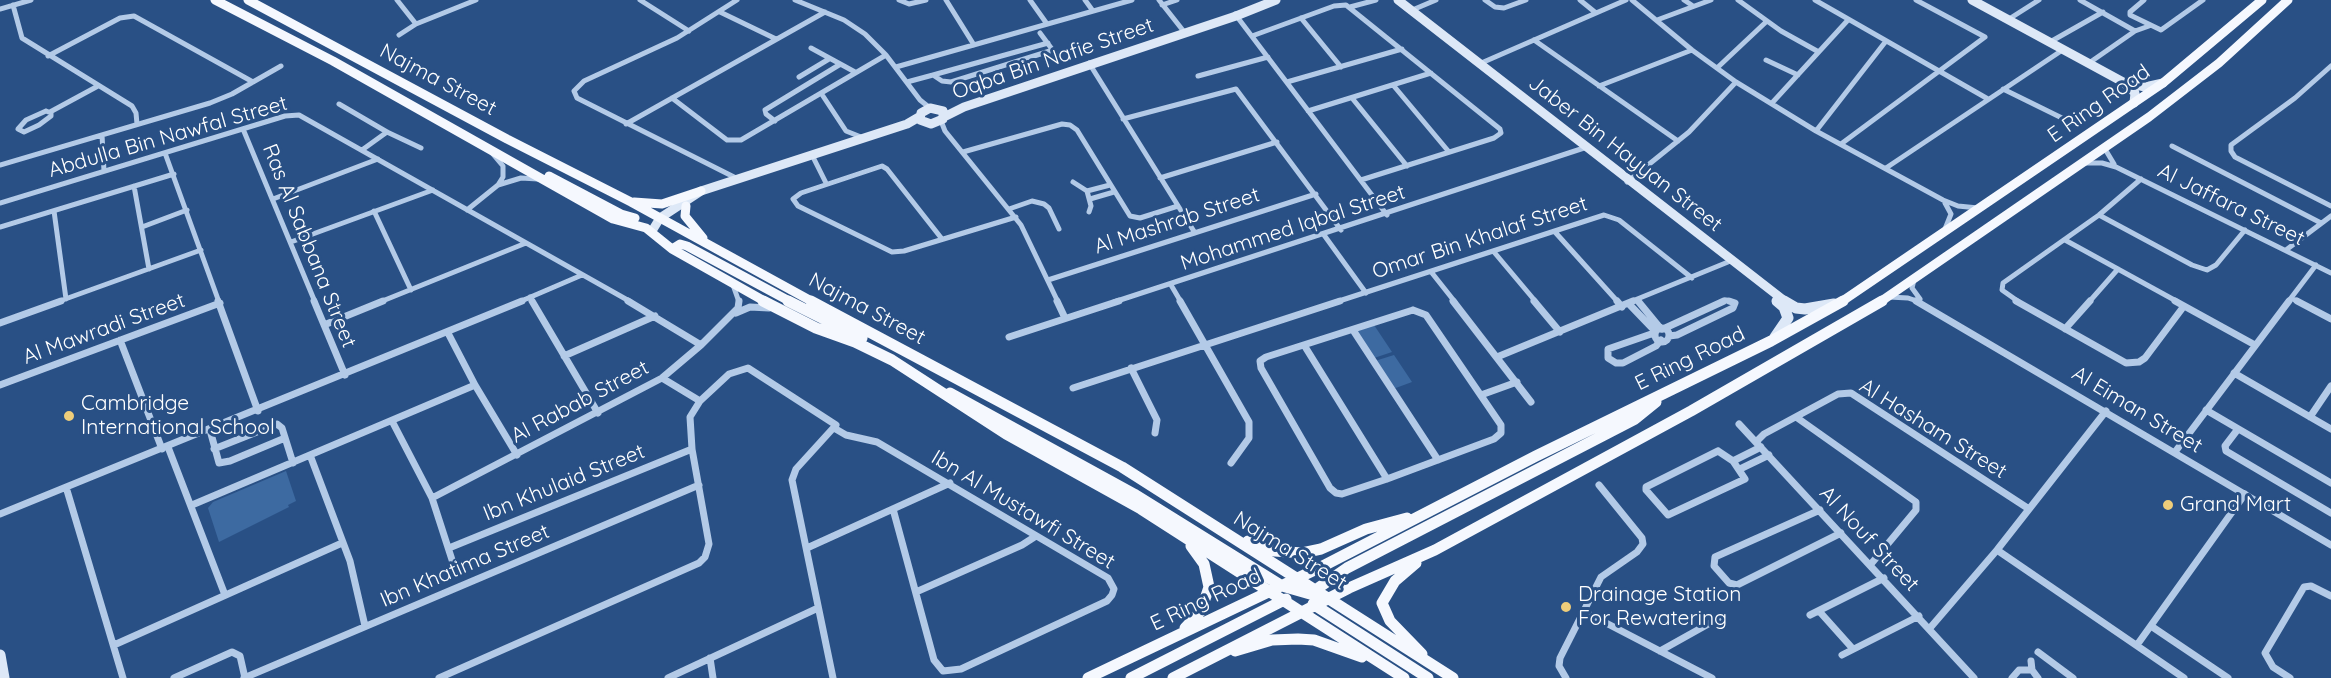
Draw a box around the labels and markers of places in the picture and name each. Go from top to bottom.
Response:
place label: Cambridge International School [81,391,275,441]
marker: Cambridge International School [62,409,76,423]
place label: Grand Mart [2180,492,2291,518]
marker: Grand Mart [2161,498,2175,512]
place label: Drainage Station For Rewatering [1578,582,1741,632]
marker: Drainage Station For Rewatering [1559,600,1573,614]

